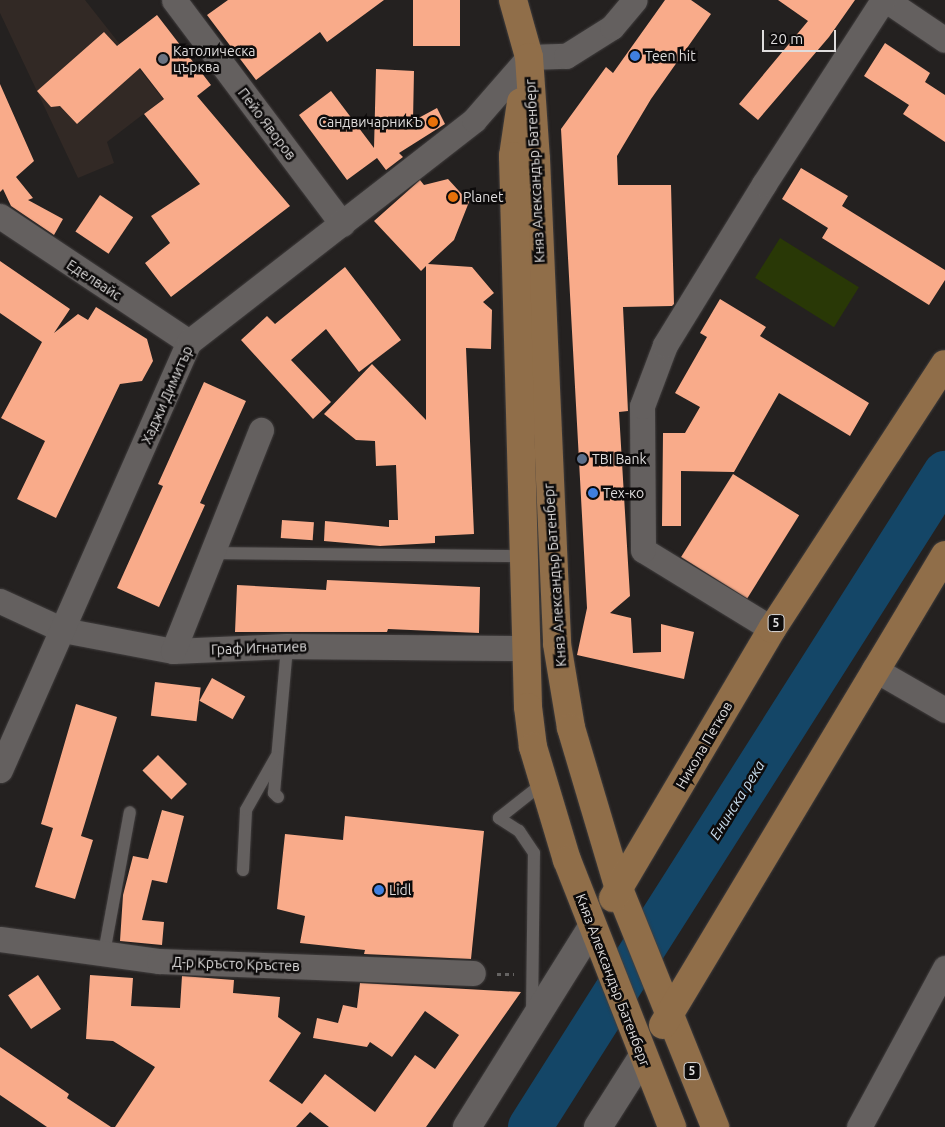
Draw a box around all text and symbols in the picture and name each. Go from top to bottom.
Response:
scale bar [765,20,839,52]
text: 20 m [770,30,803,47]
place label: Католическа църква [173,43,256,75]
place label: Teen hit [645,48,696,64]
marker: Teen hit [629,50,641,62]
marker: Католическа църква [157,53,169,65]
street label: Княз Александър Батенберг [522,79,548,263]
street label: Пейо Яворов [234,85,300,163]
place label: СандвичарникЪ [318,114,423,130]
marker: СандвичарникЪ [427,116,439,128]
place label: Planet [463,189,503,205]
marker: Planet [447,191,459,203]
street label: Еделвайс [64,256,124,304]
street label: Хаджи Димитър [138,343,196,447]
place label: TBI Bank [592,451,647,467]
marker: TBI Bank [576,453,588,465]
street label: Княз Александър Батенберг [540,483,570,667]
place label: Тех-ко [603,485,644,501]
marker: Тех-ко [587,487,599,499]
road number: 5 [767,614,785,632]
street label: Граф Игнатиев [211,638,307,658]
street label: Никола Петков [672,698,736,792]
water label: Енинска река [706,757,768,843]
place label: Lidl [389,882,411,898]
marker: Lidl [373,884,385,896]
street label: Княз Александър Батенберг [572,891,654,1069]
street label: Д-р Кръсто Кръстев [172,953,300,975]
road number: 5 [683,1062,701,1080]

